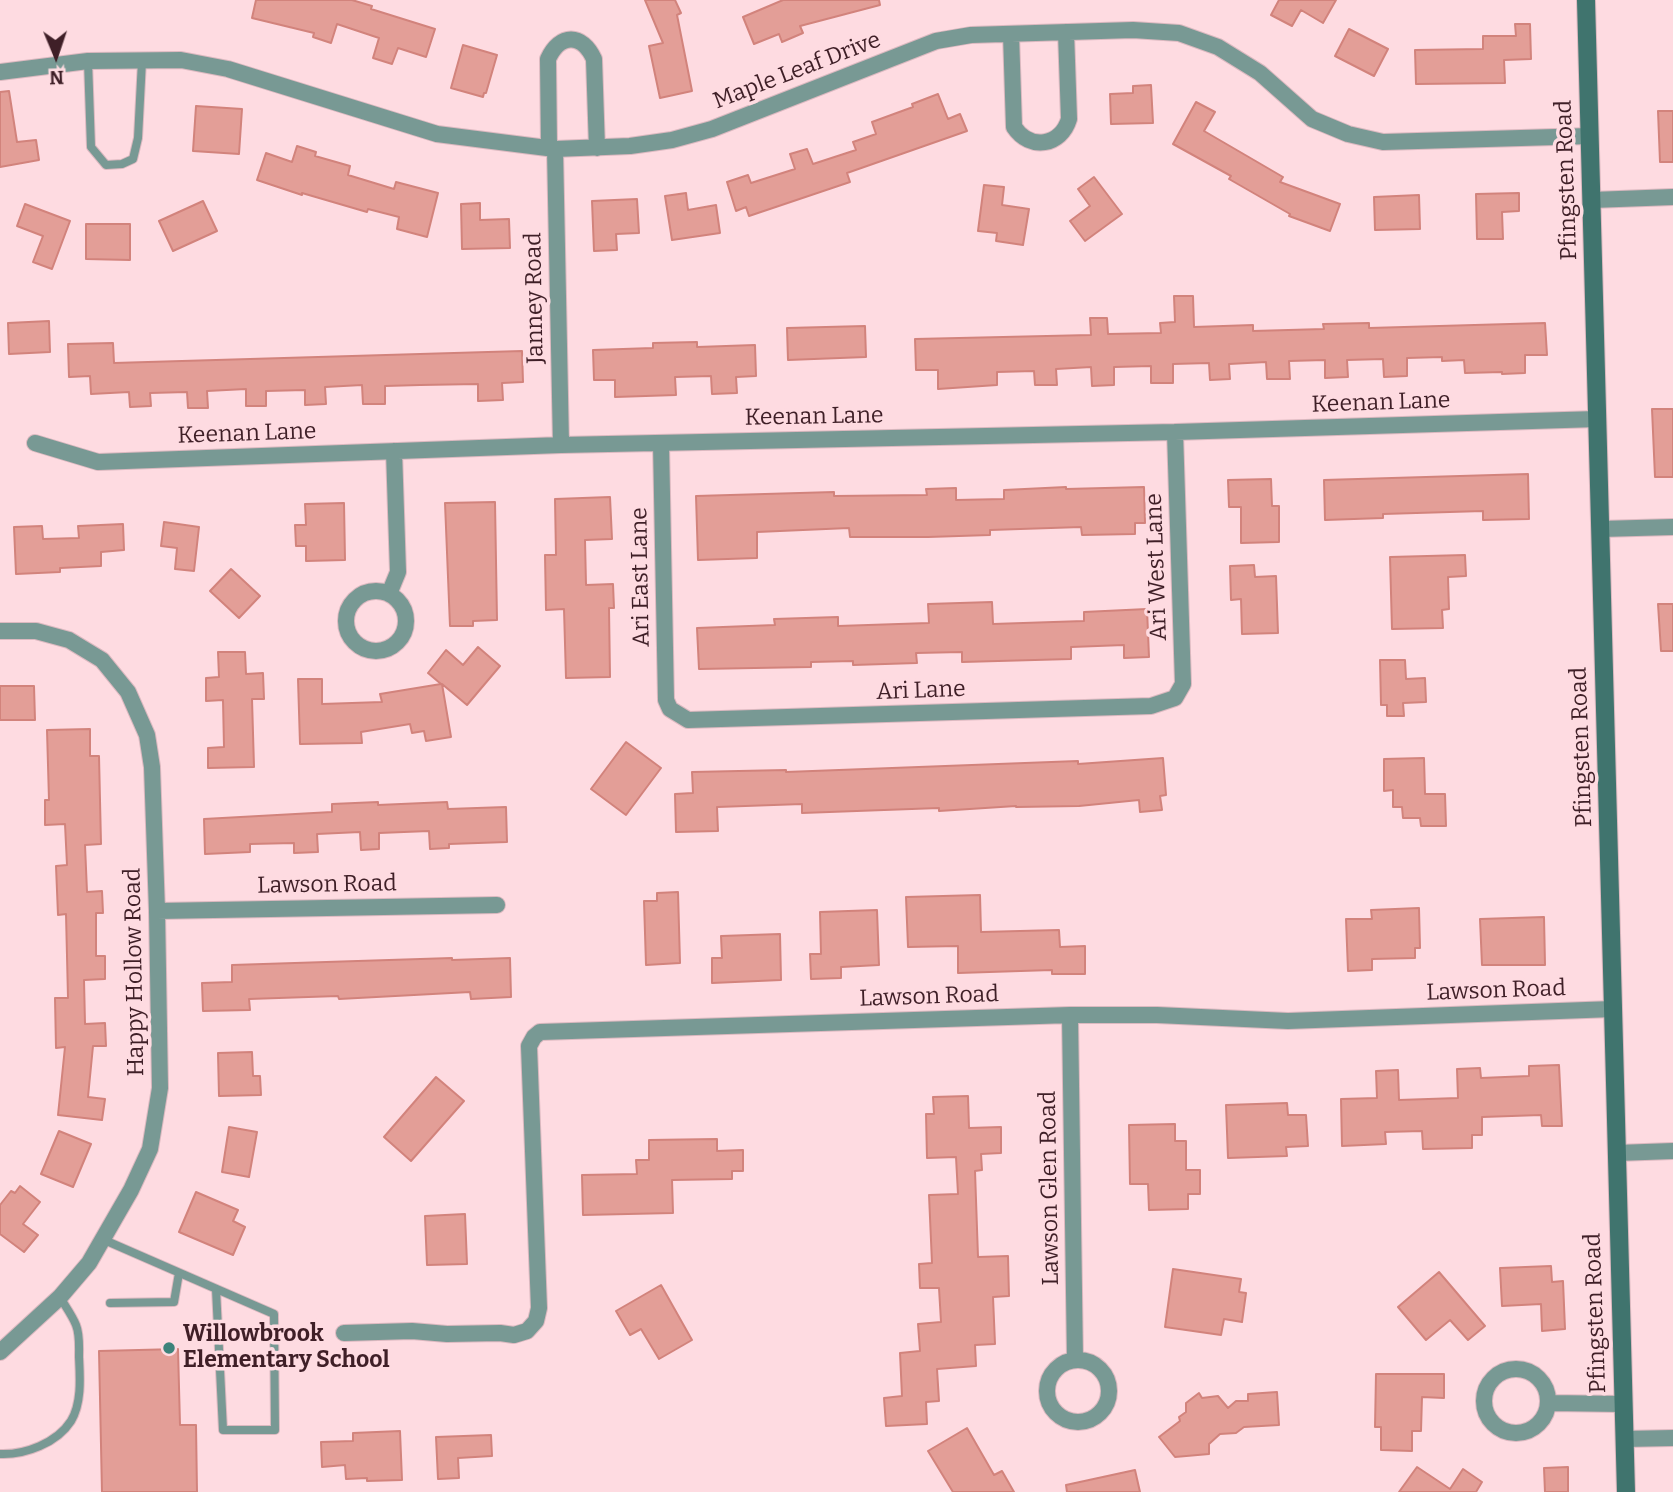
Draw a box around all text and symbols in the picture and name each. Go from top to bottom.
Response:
north arrow [21,21,91,91]
street label: Maple Leaf Drive [709,26,885,116]
text: N [49,66,64,89]
street label: Pfingsten Road [1550,99,1584,261]
street label: Janney Road [520,232,550,364]
street label: Keenan Lane [1311,387,1451,419]
street label: Keenan Lane [744,402,884,432]
street label: Keenan Lane [177,418,317,450]
street label: Ari West Lane [1141,493,1173,641]
street label: Ari East Lane [626,507,656,647]
street label: Pfingsten Road [1565,666,1599,828]
street label: Ari Lane [876,676,966,706]
street label: Happy Hollow Road [119,868,151,1076]
street label: Lawson Road [257,870,397,900]
street label: Lawson Road [1426,975,1566,1007]
street label: Lawson Road [859,981,999,1013]
street label: Lawson Glen Road [1035,1090,1065,1286]
street label: Pfingsten Road [1579,1232,1613,1394]
place label: Willowbrook Elementary School [183,1321,390,1375]
marker: Willowbrook Elementary School [161,1340,177,1356]

